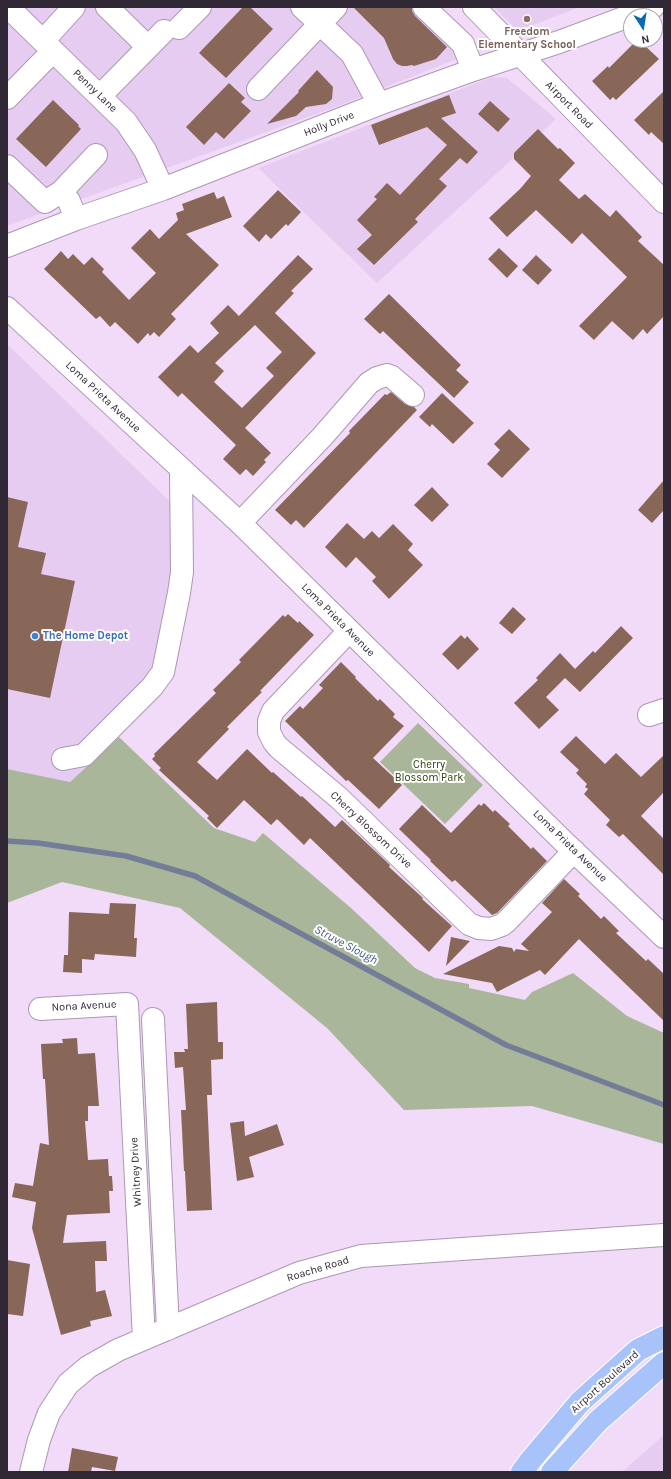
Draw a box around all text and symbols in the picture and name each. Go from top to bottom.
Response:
north arrow [623,8,663,48]
marker: Freedom Elementary School [522,14,532,24]
place label: Freedom Elementary School [478,25,576,51]
text: N [640,32,651,46]
street label: Penny Lane [70,67,120,115]
street label: Airport Road [542,78,596,132]
street label: Holly Drive [302,108,356,140]
street label: Loma Prieta Avenue [63,359,143,435]
street label: Loma Prieta Avenue [299,581,377,659]
place label: The Home Depot [43,629,128,643]
marker: The Home Depot [30,631,40,641]
park label: Cherry Blossom Park [395,758,463,784]
street label: Cherry Blossom Drive [327,789,415,871]
street label: Loma Prieta Avenue [530,807,610,885]
water label: Struve Slough [312,922,380,968]
street label: Nona Avenue [51,998,117,1014]
street label: Whitney Drive [128,1137,144,1207]
street label: Roache Road [285,1253,351,1285]
street label: Airport Boulevard [568,1348,642,1416]

